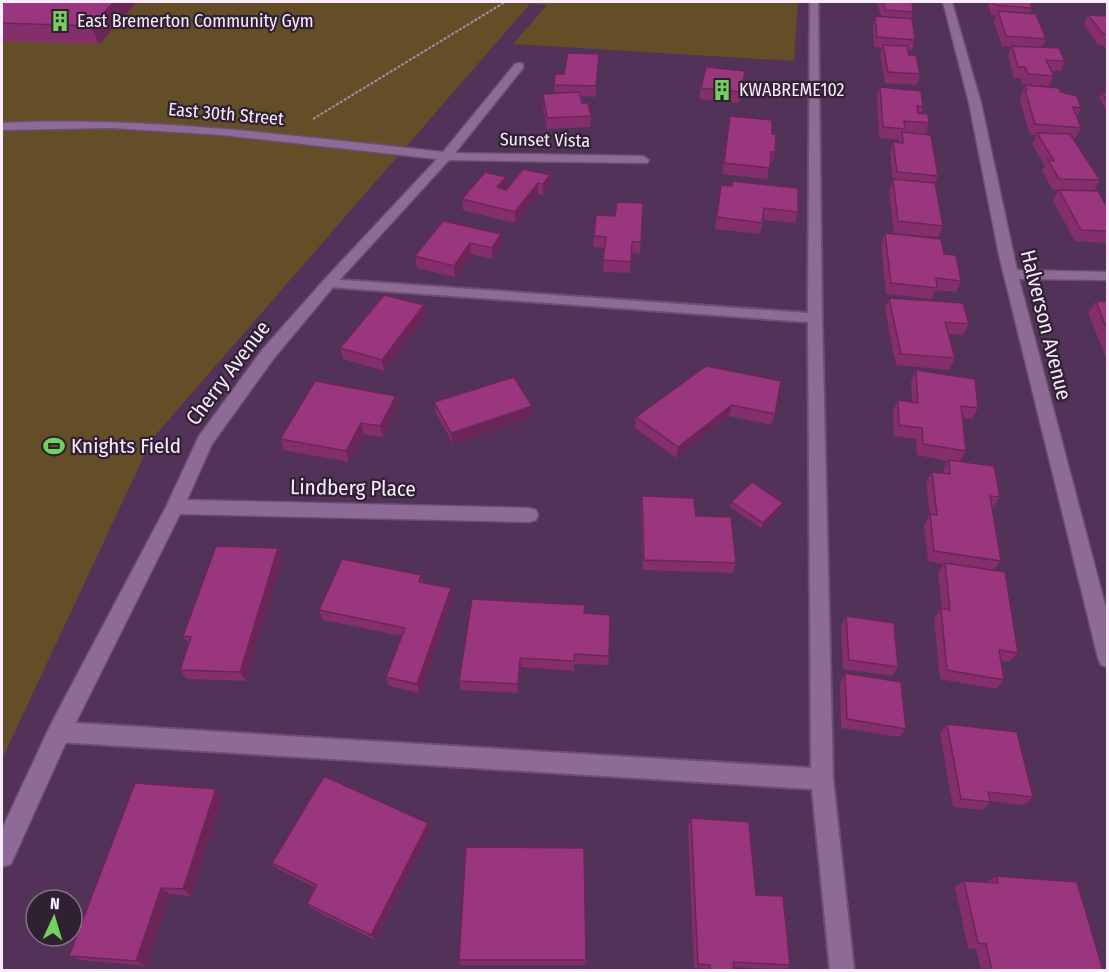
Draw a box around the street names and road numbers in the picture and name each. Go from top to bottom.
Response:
street label: East 30th Street [167,98,285,130]
street label: Sunset Vista [500,128,591,152]
street label: Halverson Avenue [1015,247,1077,403]
street label: Cherry Avenue [180,316,276,430]
street label: Lindberg Place [290,474,416,502]

